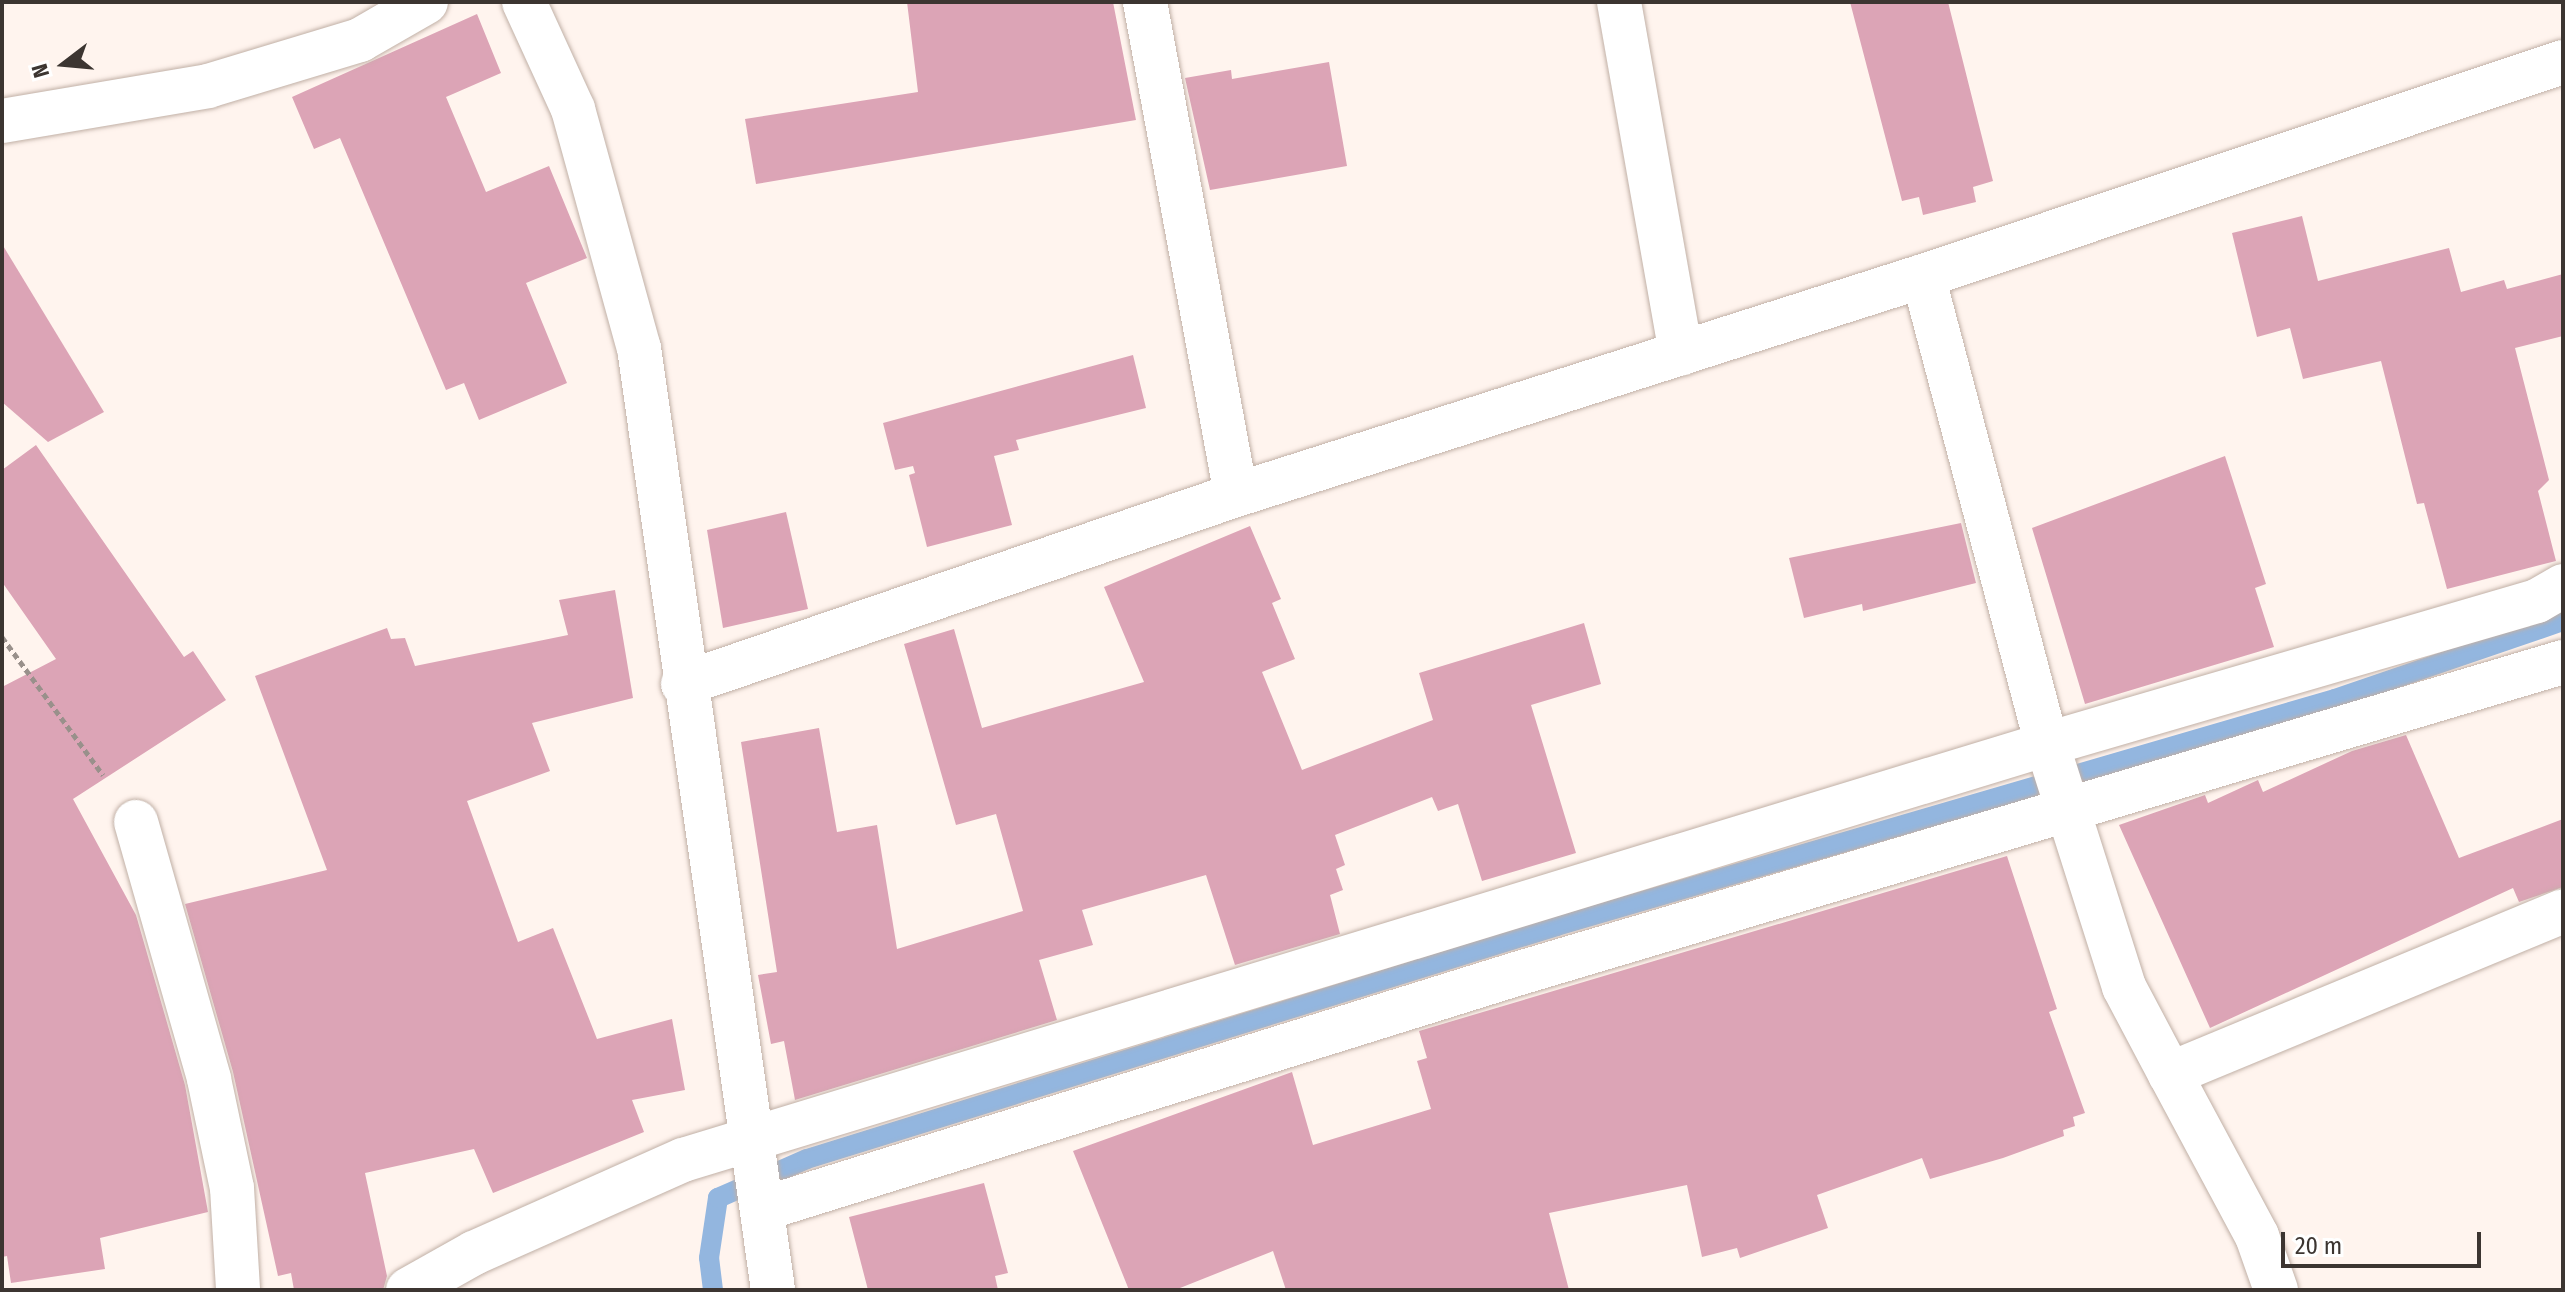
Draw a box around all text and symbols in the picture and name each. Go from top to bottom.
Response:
north arrow [24,24,104,104]
text: N [26,61,55,81]
scale bar [2285,1216,2485,1266]
text: 20 m [2295,1232,2342,1260]

